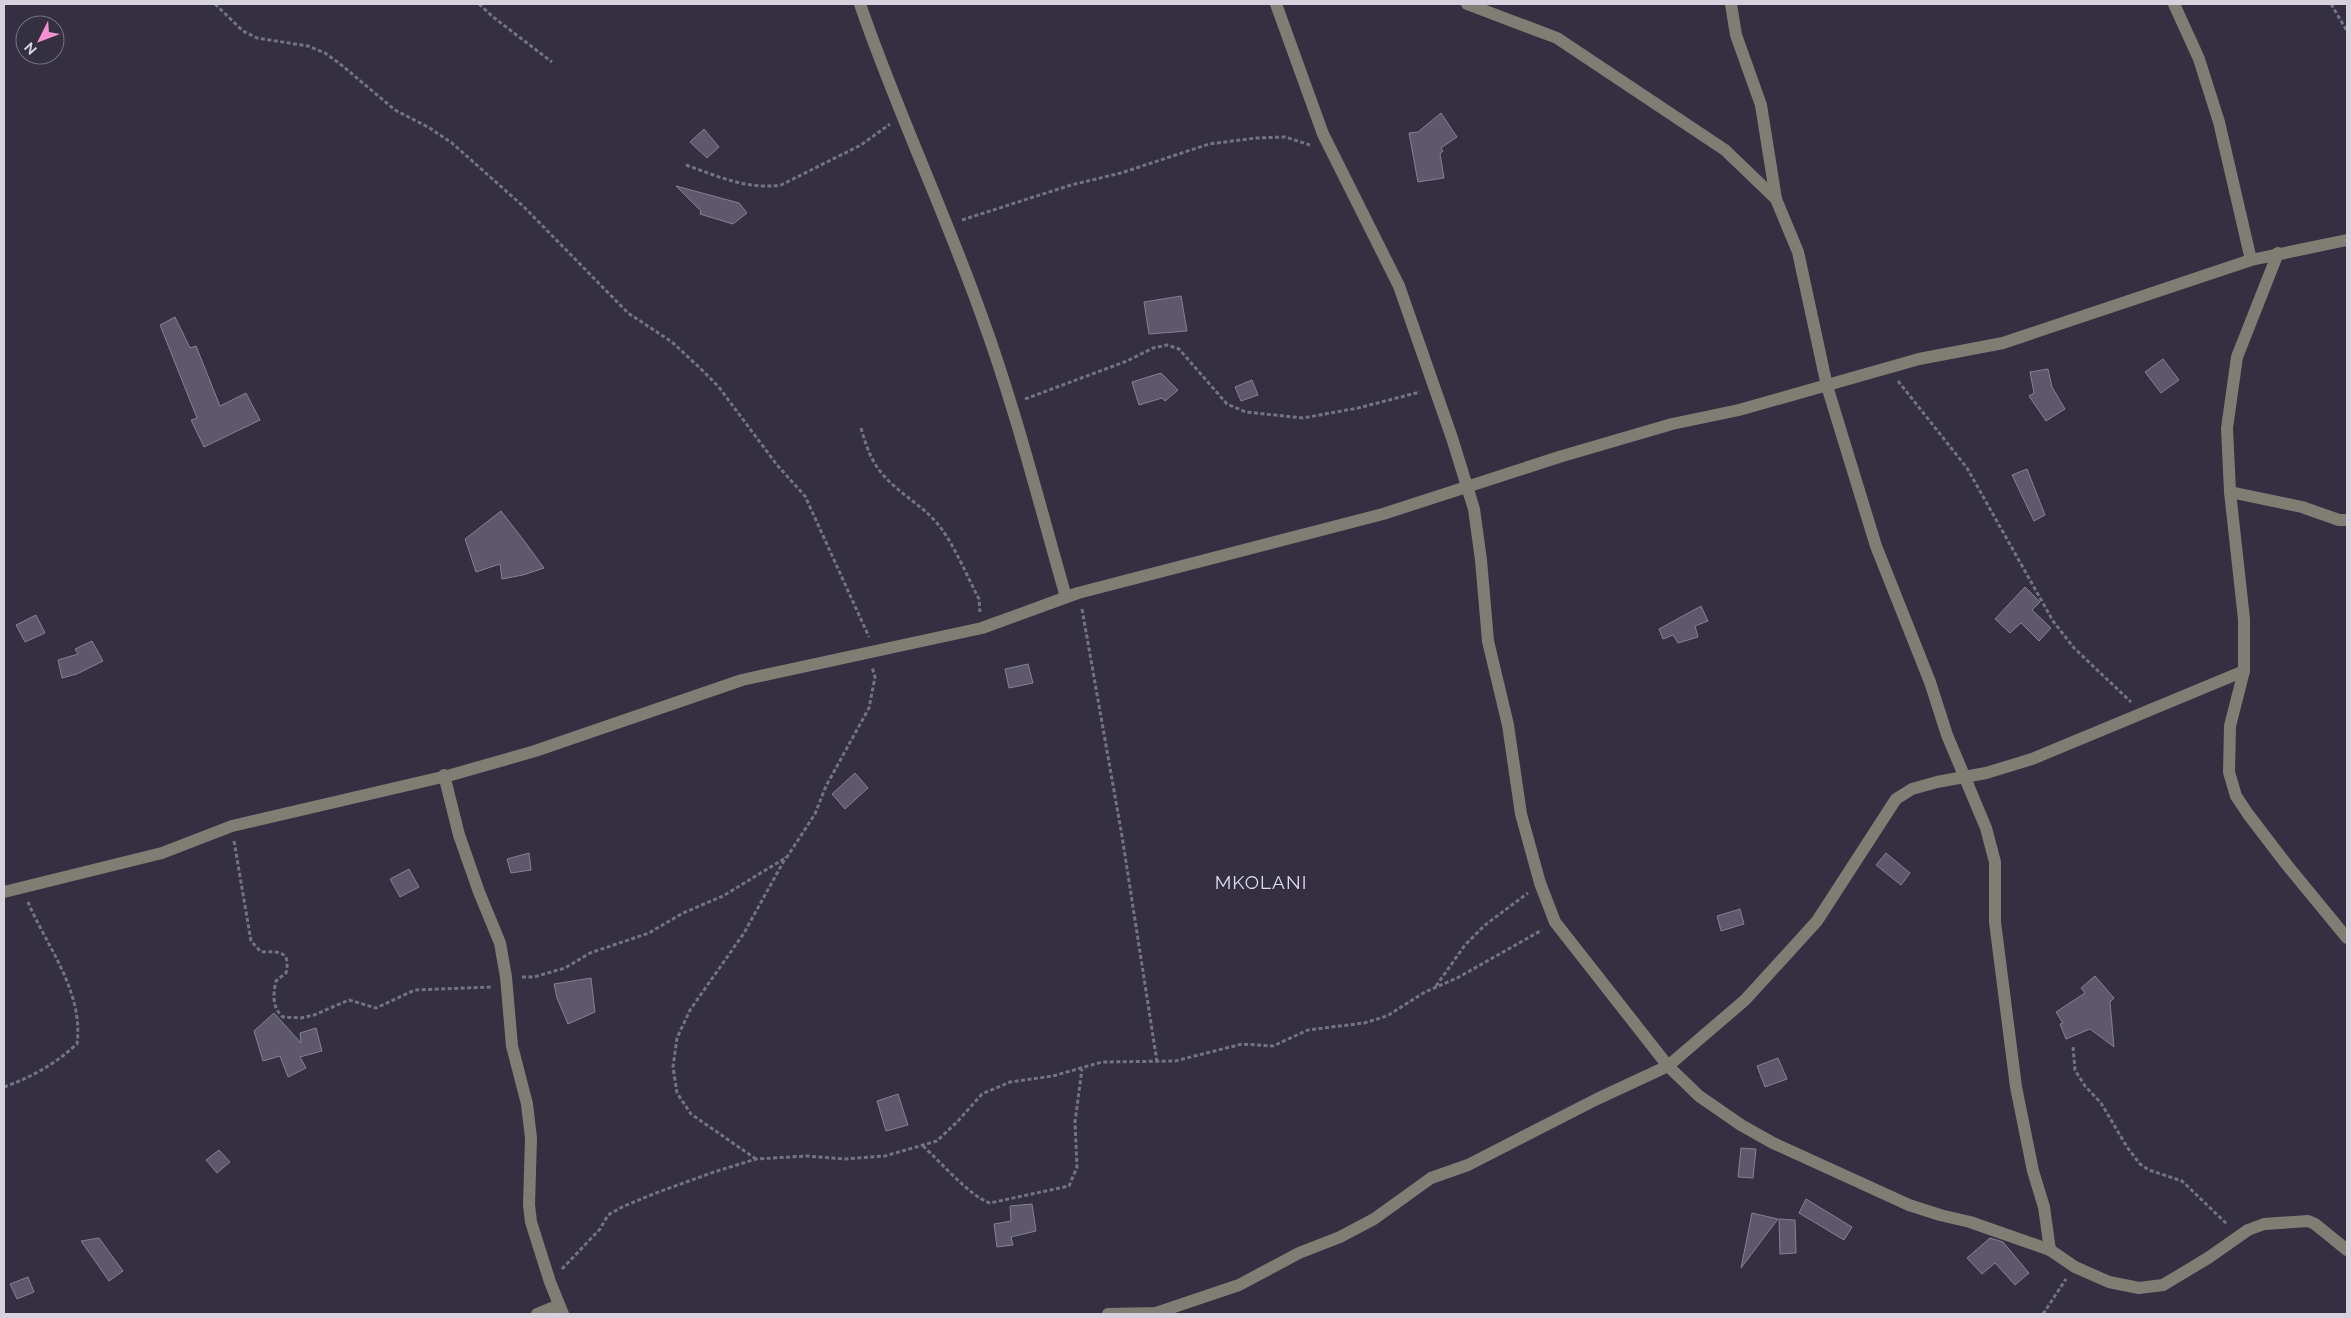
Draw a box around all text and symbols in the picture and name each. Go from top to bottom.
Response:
north arrow [15,15,65,65]
text: N [21,39,40,58]
district label: MKOLANI [1215,871,1307,893]

